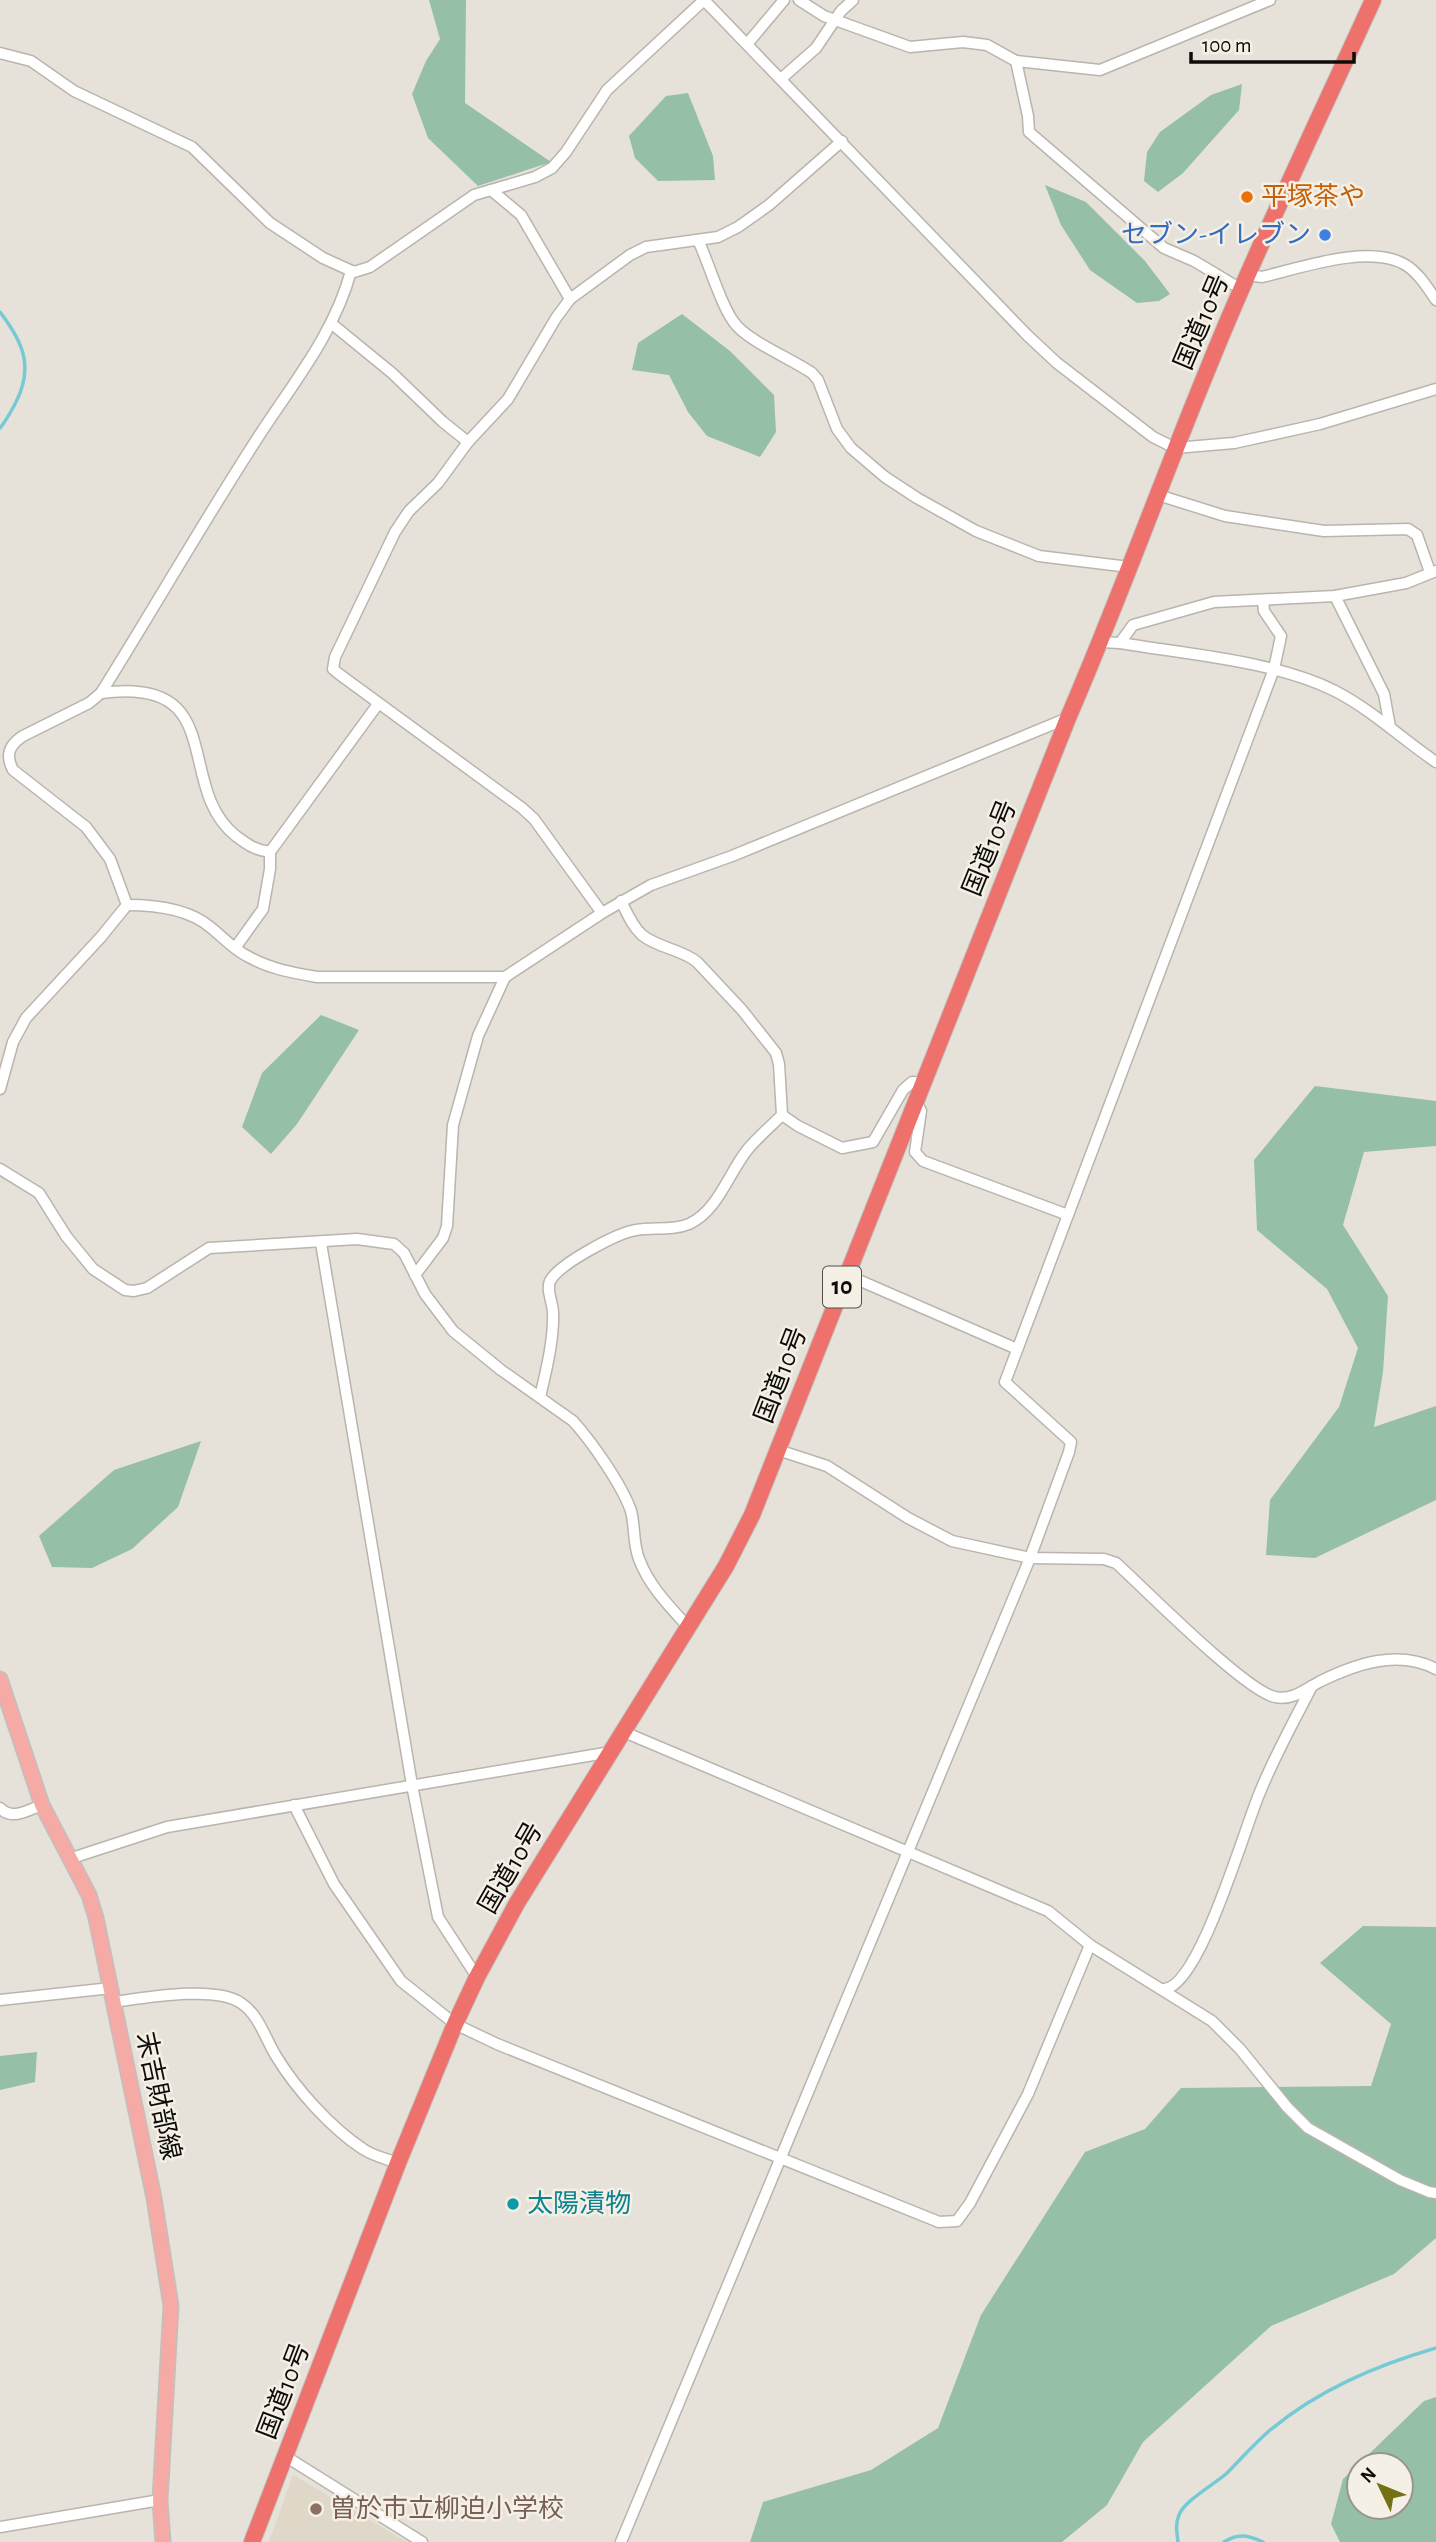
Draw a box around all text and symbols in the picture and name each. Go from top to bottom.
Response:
scale bar [1191,21,1354,65]
text: 100 m [1202,35,1252,56]
place label: 平塚茶や [1261,182,1365,210]
marker: 平塚茶や [1239,189,1255,205]
place label: セブン-イレブン [1121,220,1311,248]
marker: セブン-イレブン [1317,227,1333,243]
street label: 国道10号 [1169,270,1234,373]
street label: 国道10号 [958,796,1021,900]
road number: 10 [823,1266,861,1308]
street label: 国道10号 [750,1323,811,1427]
street label: 国道10号 [474,1817,547,1918]
street label: 末吉財部線 [132,2030,185,2162]
place label: 太陽漬物 [527,2189,631,2217]
marker: 太陽漬物 [505,2196,521,2212]
street label: 国道10号 [253,2339,314,2443]
north arrow [1345,2451,1415,2521]
text: N [1357,2464,1380,2487]
place label: 曽於市立柳迫小学校 [330,2494,564,2522]
marker: 曽於市立柳迫小学校 [308,2501,324,2517]

